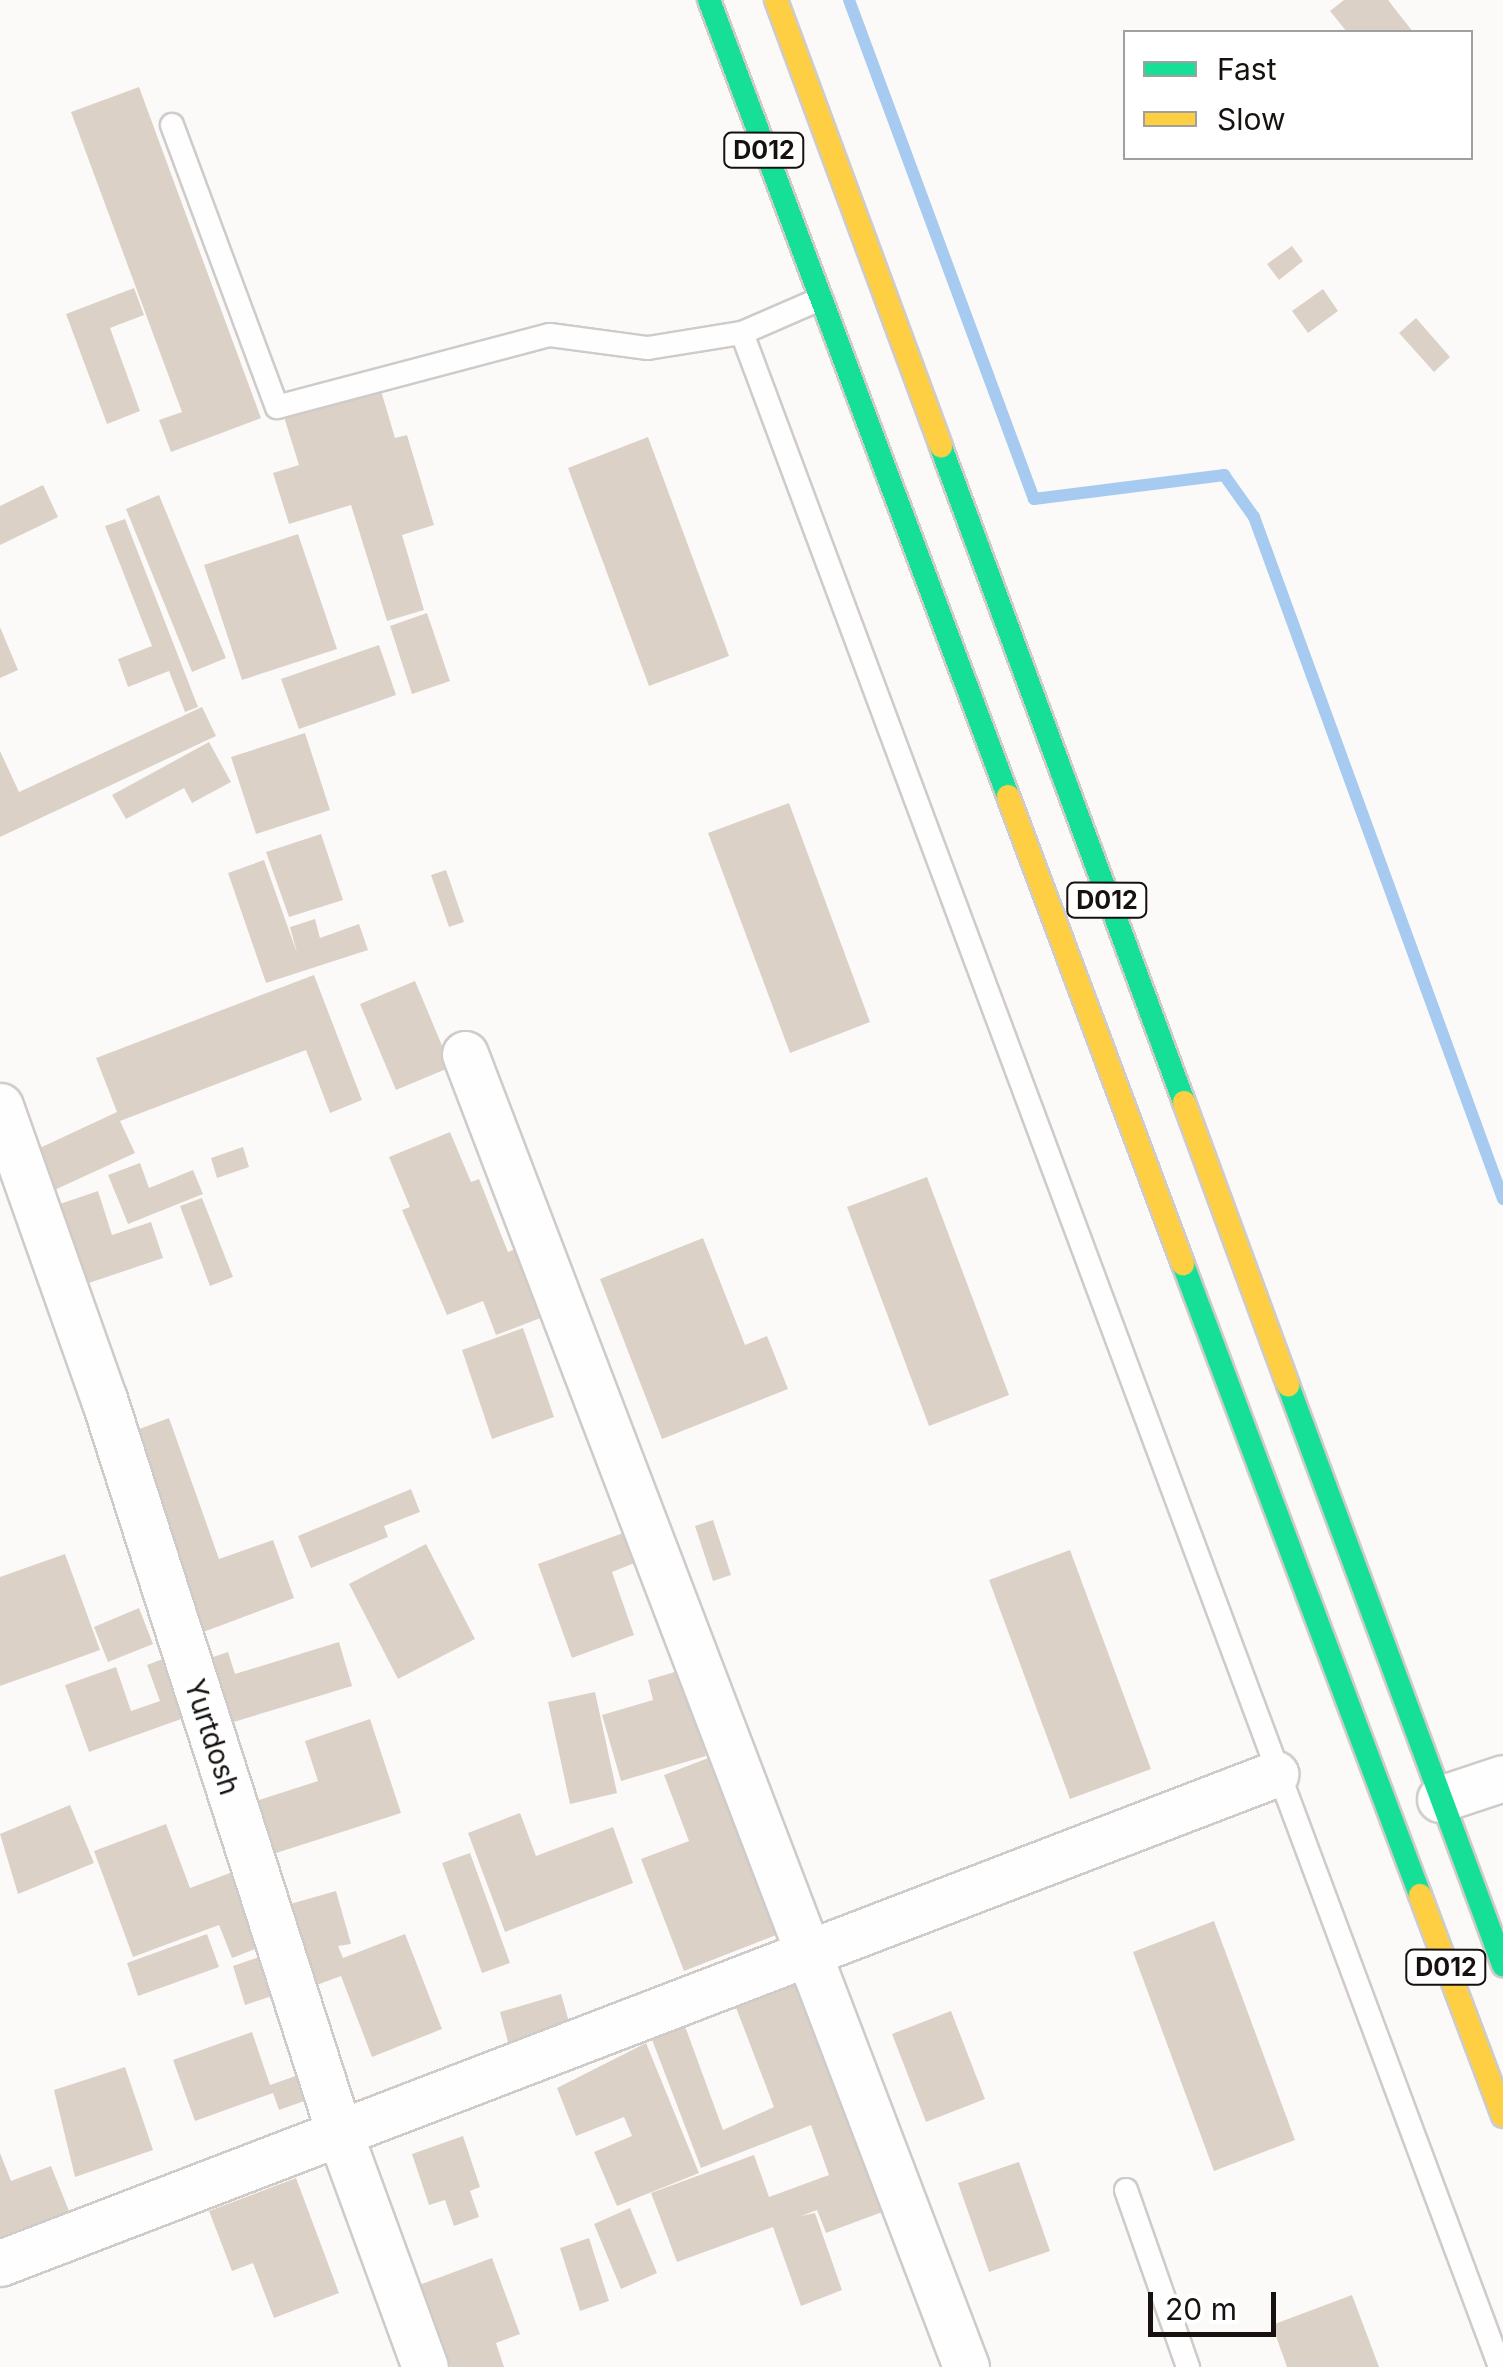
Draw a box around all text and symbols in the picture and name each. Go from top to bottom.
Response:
legend [1123,30,1473,160]
text: Fast [1217,51,1276,87]
text: Slow [1217,101,1286,137]
road number: D012 [722,130,806,170]
road number: D012 [1064,880,1150,920]
street label: Yurtdosh [178,1675,246,1799]
road number: D012 [1404,1947,1488,1987]
scale bar [1153,2272,1280,2334]
text: 20 m [1165,2291,1237,2327]

